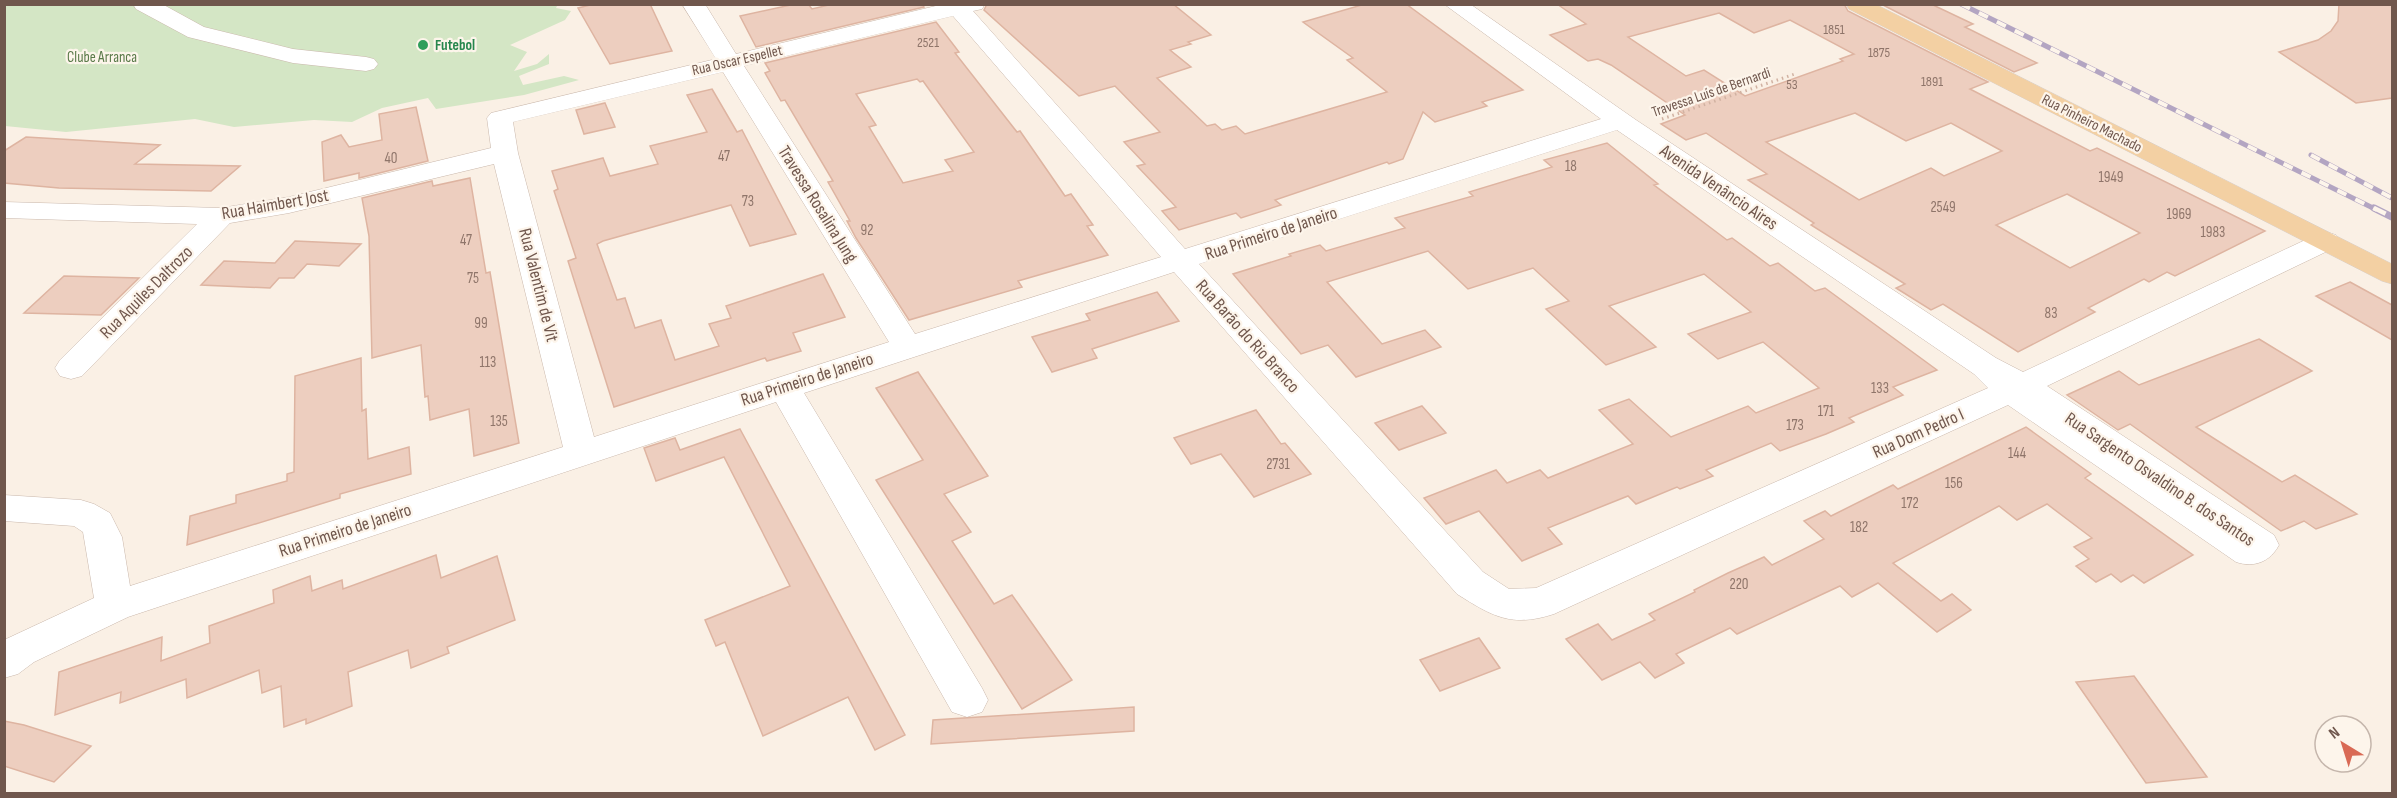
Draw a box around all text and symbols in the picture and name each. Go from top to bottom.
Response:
house number: 1851 [1823,21,1845,38]
house number: 2521 [917,34,939,51]
place label: Futebol [435,36,475,55]
marker: Futebol [416,38,430,52]
street label: Rua Oscar Espellet [690,41,785,80]
house number: 1875 [1868,44,1890,61]
park label: Clube Arranca [67,48,137,67]
street label: Travessa Luís de Bernardi [1649,63,1773,122]
house number: 1891 [1921,73,1943,90]
house number: 53 [1786,76,1798,93]
street label: Rua Pinheiro Machado [2038,90,2145,157]
street label: Avenida Venâncio Aires [1655,140,1782,235]
street label: Travessa Rosalina Jung [773,142,862,267]
house number: 47 [718,147,730,166]
house number: 40 [385,149,397,168]
house number: 18 [1565,157,1577,176]
house number: 1949 [2099,168,2123,187]
street label: Rua Haimbert Jost [220,185,331,224]
house number: 73 [742,192,754,211]
house number: 2549 [1930,198,1956,217]
street label: Rua Primeiro de Janeiro [1202,202,1340,265]
house number: 1969 [2166,205,2192,224]
house number: 92 [861,221,873,240]
house number: 1983 [2201,223,2225,242]
street label: Rua Valentim de Vit [514,226,563,345]
house number: 47 [460,231,472,250]
street label: Rua Aquiles Daltrozo [96,242,197,343]
house number: 75 [467,269,479,288]
street label: Rua Barão do Rio Branco [1191,276,1304,397]
house number: 83 [2045,304,2057,323]
house number: 99 [474,314,488,333]
street label: Rua Primeiro de Janeiro [738,348,876,411]
house number: 113 [480,353,496,372]
house number: 133 [1871,379,1889,398]
house number: 171 [1818,402,1835,421]
street label: Rua Dom Pedro I [1869,404,1967,463]
street label: Rua Sargento Osvaldino B. dos Santos [2061,408,2258,551]
house number: 135 [490,412,508,431]
house number: 173 [1786,416,1804,435]
house number: 144 [2008,444,2026,463]
house number: 2731 [1266,455,1291,474]
house number: 156 [1945,474,1963,493]
house number: 172 [1901,494,1919,513]
street label: Rua Primeiro de Janeiro [276,499,414,562]
house number: 182 [1850,518,1868,537]
house number: 220 [1729,575,1749,594]
north arrow [2313,714,2373,774]
text: N [2325,723,2344,743]

